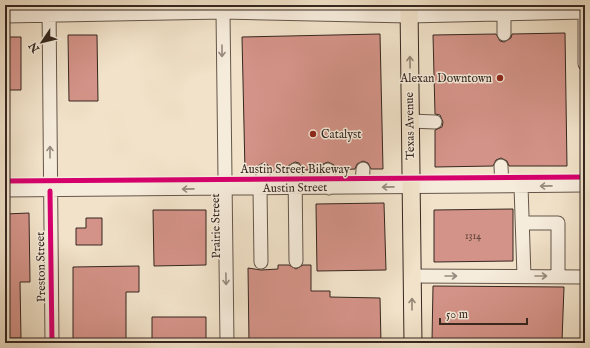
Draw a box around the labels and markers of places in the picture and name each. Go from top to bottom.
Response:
place label: Alexan Downtown [399,71,493,86]
marker: Alexan Downtown [495,73,505,83]
place label: Catalyst [321,127,361,142]
marker: Catalyst [308,129,318,139]

